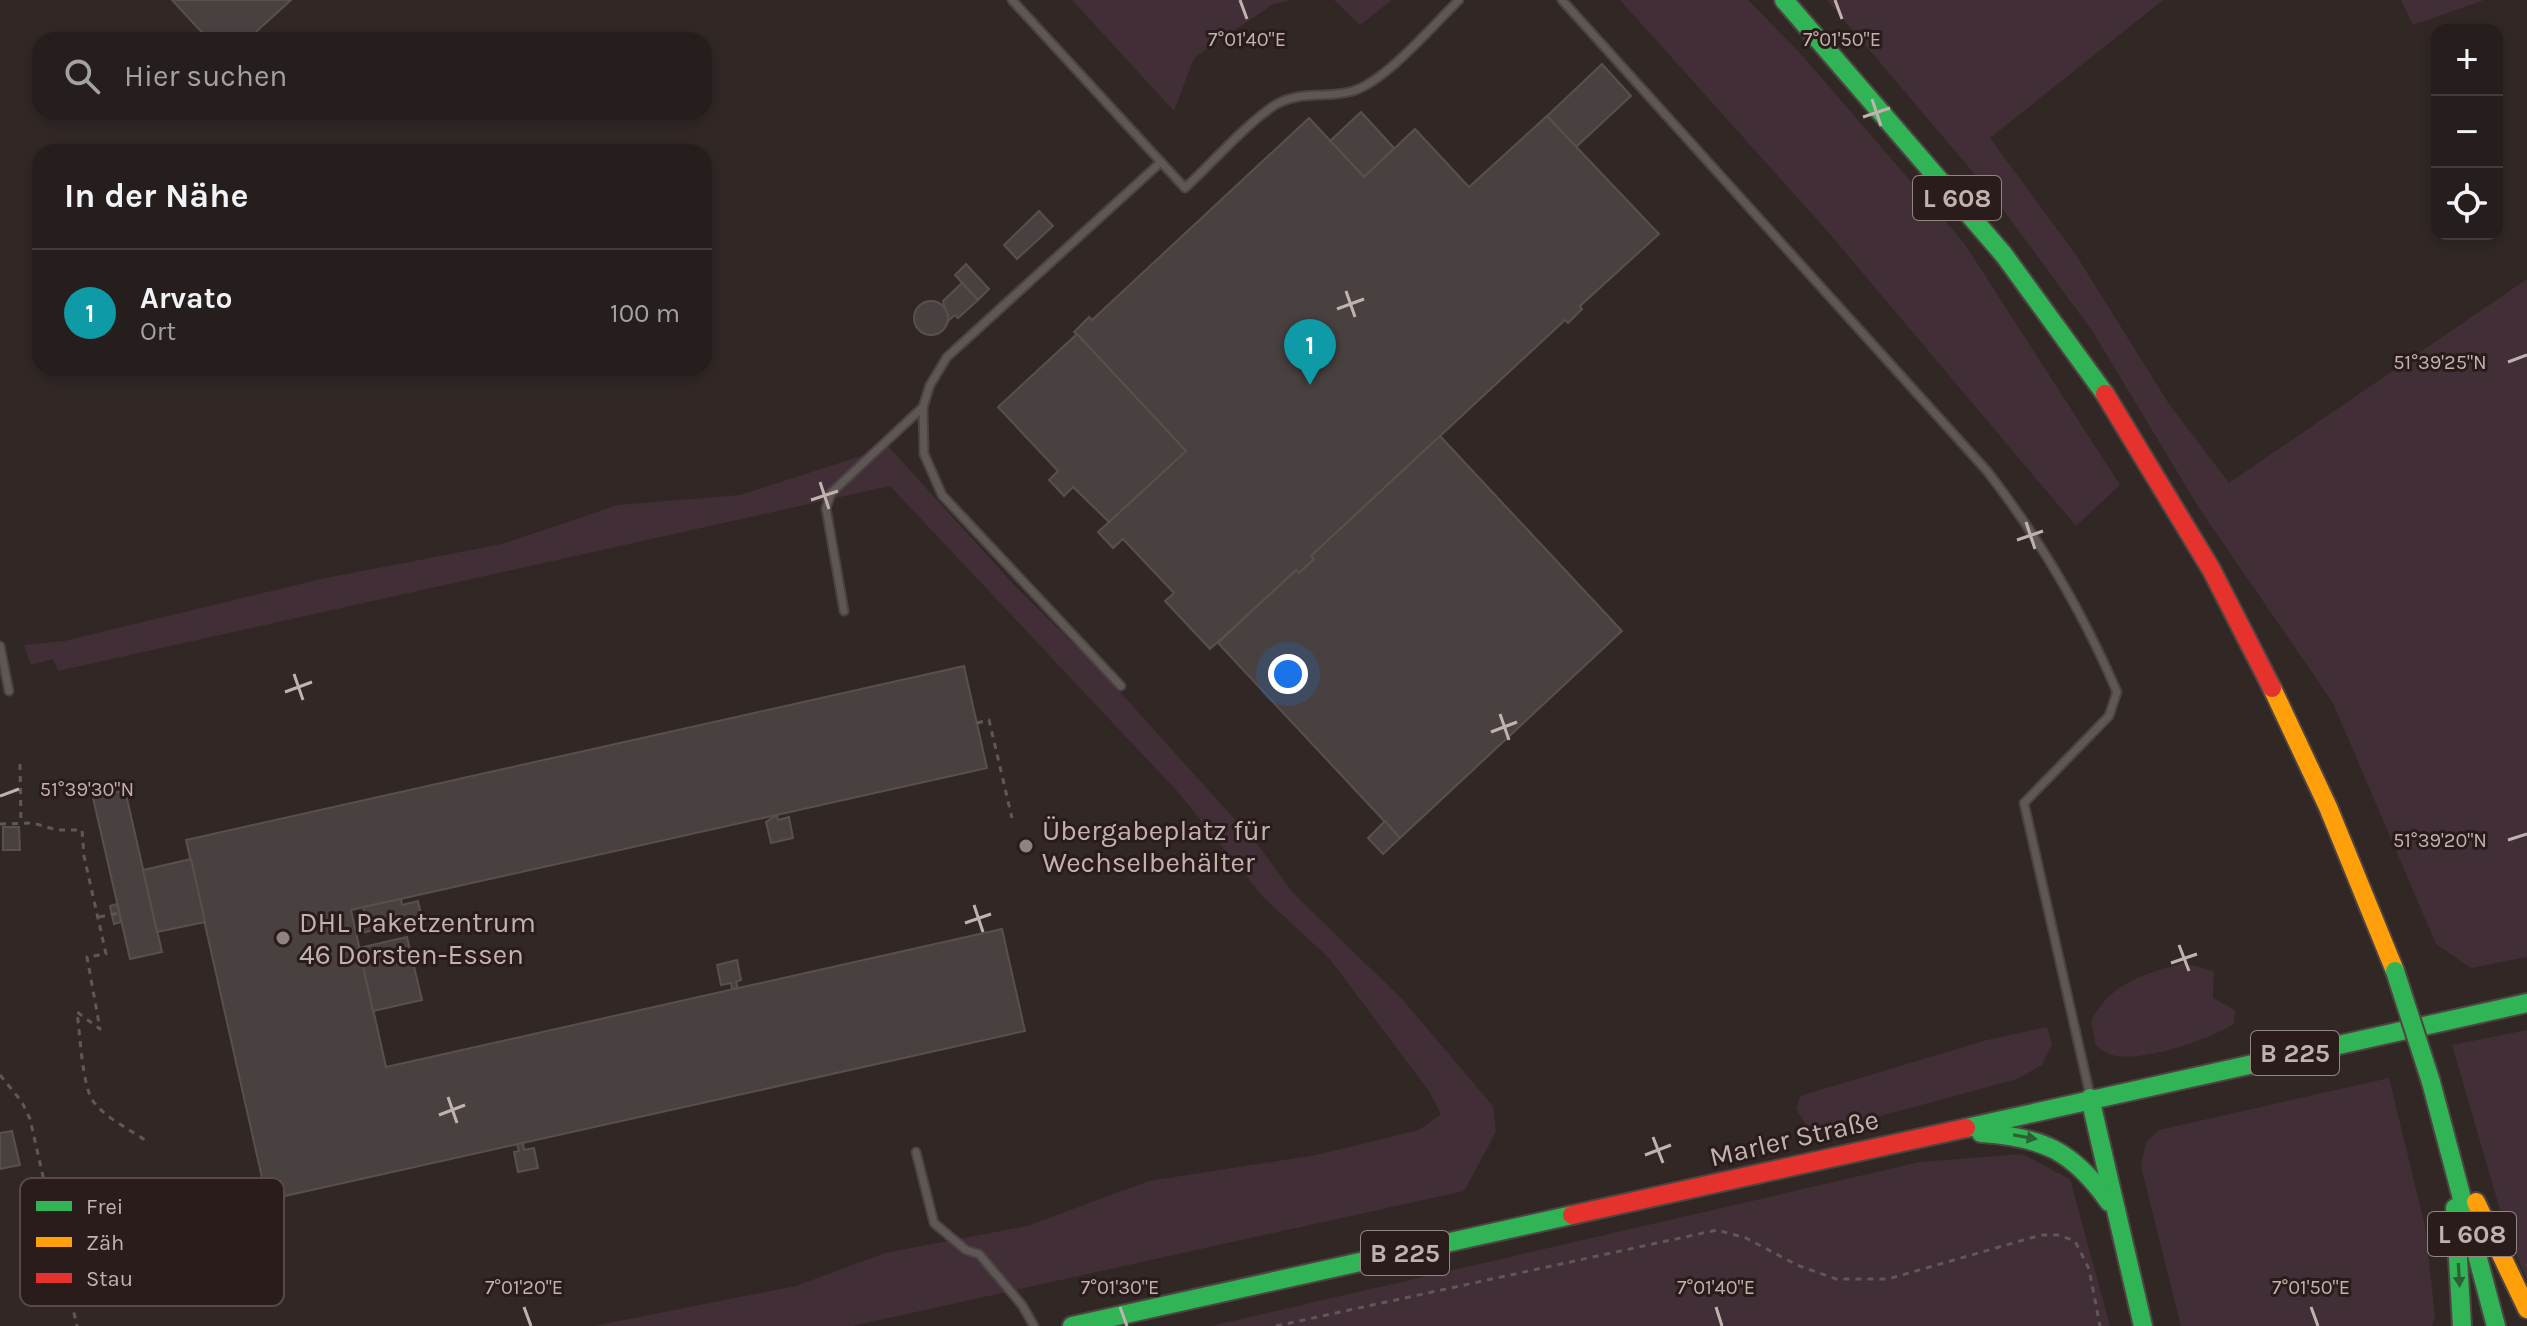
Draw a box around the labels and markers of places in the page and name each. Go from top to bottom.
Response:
pin: 1 [1284,319,1336,385]
place label: Übergabeplatz für Wechselbehälter [1042,814,1271,879]
marker: Übergabeplatz für Wechselbehälter [1017,837,1035,855]
place label: DHL Paketzentrum 46 Dorsten-Essen [299,906,536,971]
marker: DHL Paketzentrum 46 Dorsten-Essen [274,929,292,947]

